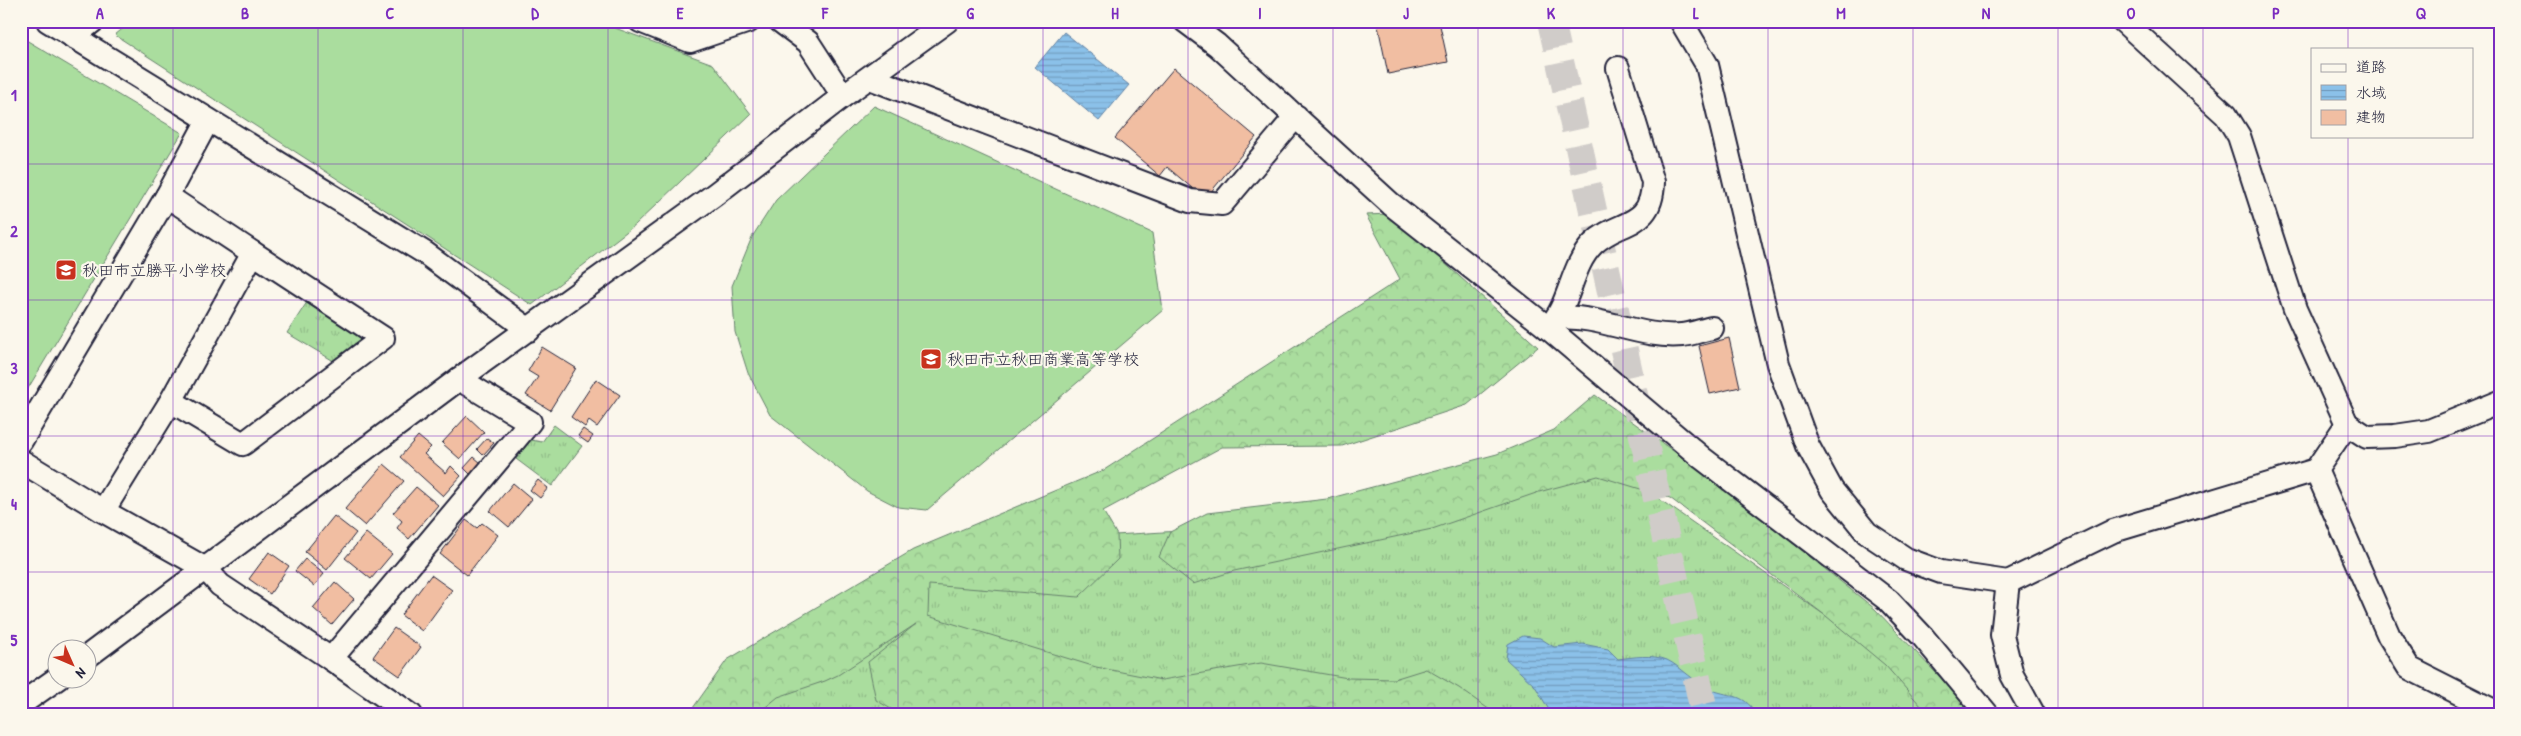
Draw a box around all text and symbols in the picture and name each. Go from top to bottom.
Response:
text: A [96,2,104,24]
text: B [241,2,249,24]
text: C [386,2,395,24]
text: D [531,2,539,24]
text: E [676,2,684,24]
text: F [821,2,829,24]
text: G [966,2,974,24]
text: H [1111,2,1119,24]
text: I [1258,2,1262,24]
text: J [1403,2,1409,24]
text: K [1547,2,1556,24]
text: L [1693,2,1699,24]
text: M [1836,2,1846,24]
text: N [1982,2,1991,24]
text: O [2127,2,2136,24]
text: P [2272,2,2280,24]
text: Q [2416,2,2426,24]
legend [2311,48,2474,138]
text: 道路 [2356,56,2386,77]
text: 水域 [2356,82,2386,103]
text: 1 [11,84,17,106]
text: 建物 [2356,106,2386,127]
text: 2 [10,220,18,242]
school or university icon: 秋田市立勝平小学校 [54,258,78,282]
place label: 秋田市立勝平小学校 [82,259,226,281]
school or university icon: 秋田市立秋田商業高等学校 [919,347,943,371]
place label: 秋田市立秋田商業高等学校 [947,348,1139,370]
text: 3 [10,357,18,379]
text: 4 [11,493,17,515]
text: 5 [11,629,18,651]
north arrow [48,638,98,688]
text: N [72,664,91,683]

